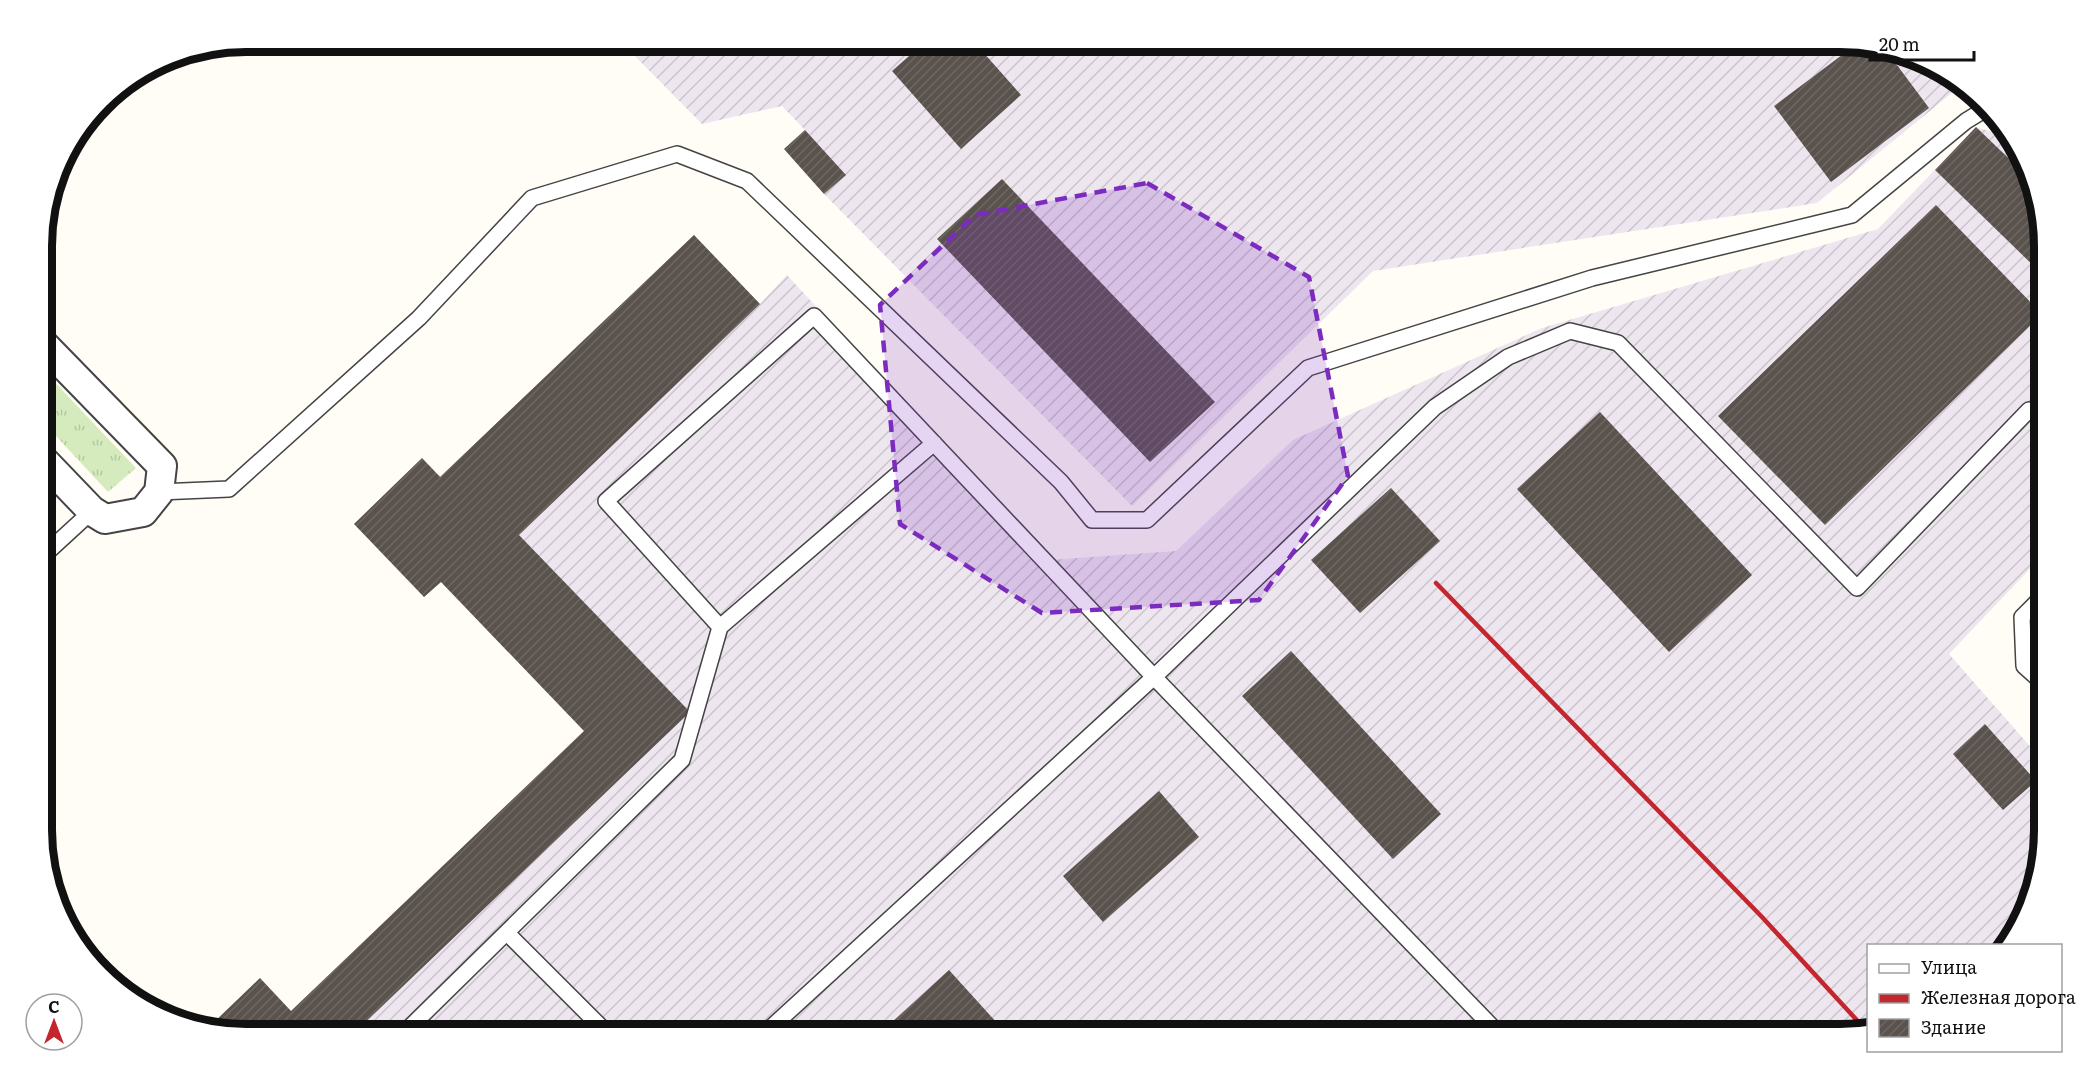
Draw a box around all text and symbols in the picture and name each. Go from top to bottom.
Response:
scale bar [1870,24,1974,62]
text: 20 m [1879,30,1920,57]
legend [1867,944,2062,1052]
text: Улица [1921,953,1977,980]
text: Железная дорога [1921,983,2076,1010]
north arrow [24,992,84,1052]
text: С [48,994,60,1018]
text: Здание [1921,1013,1986,1040]

